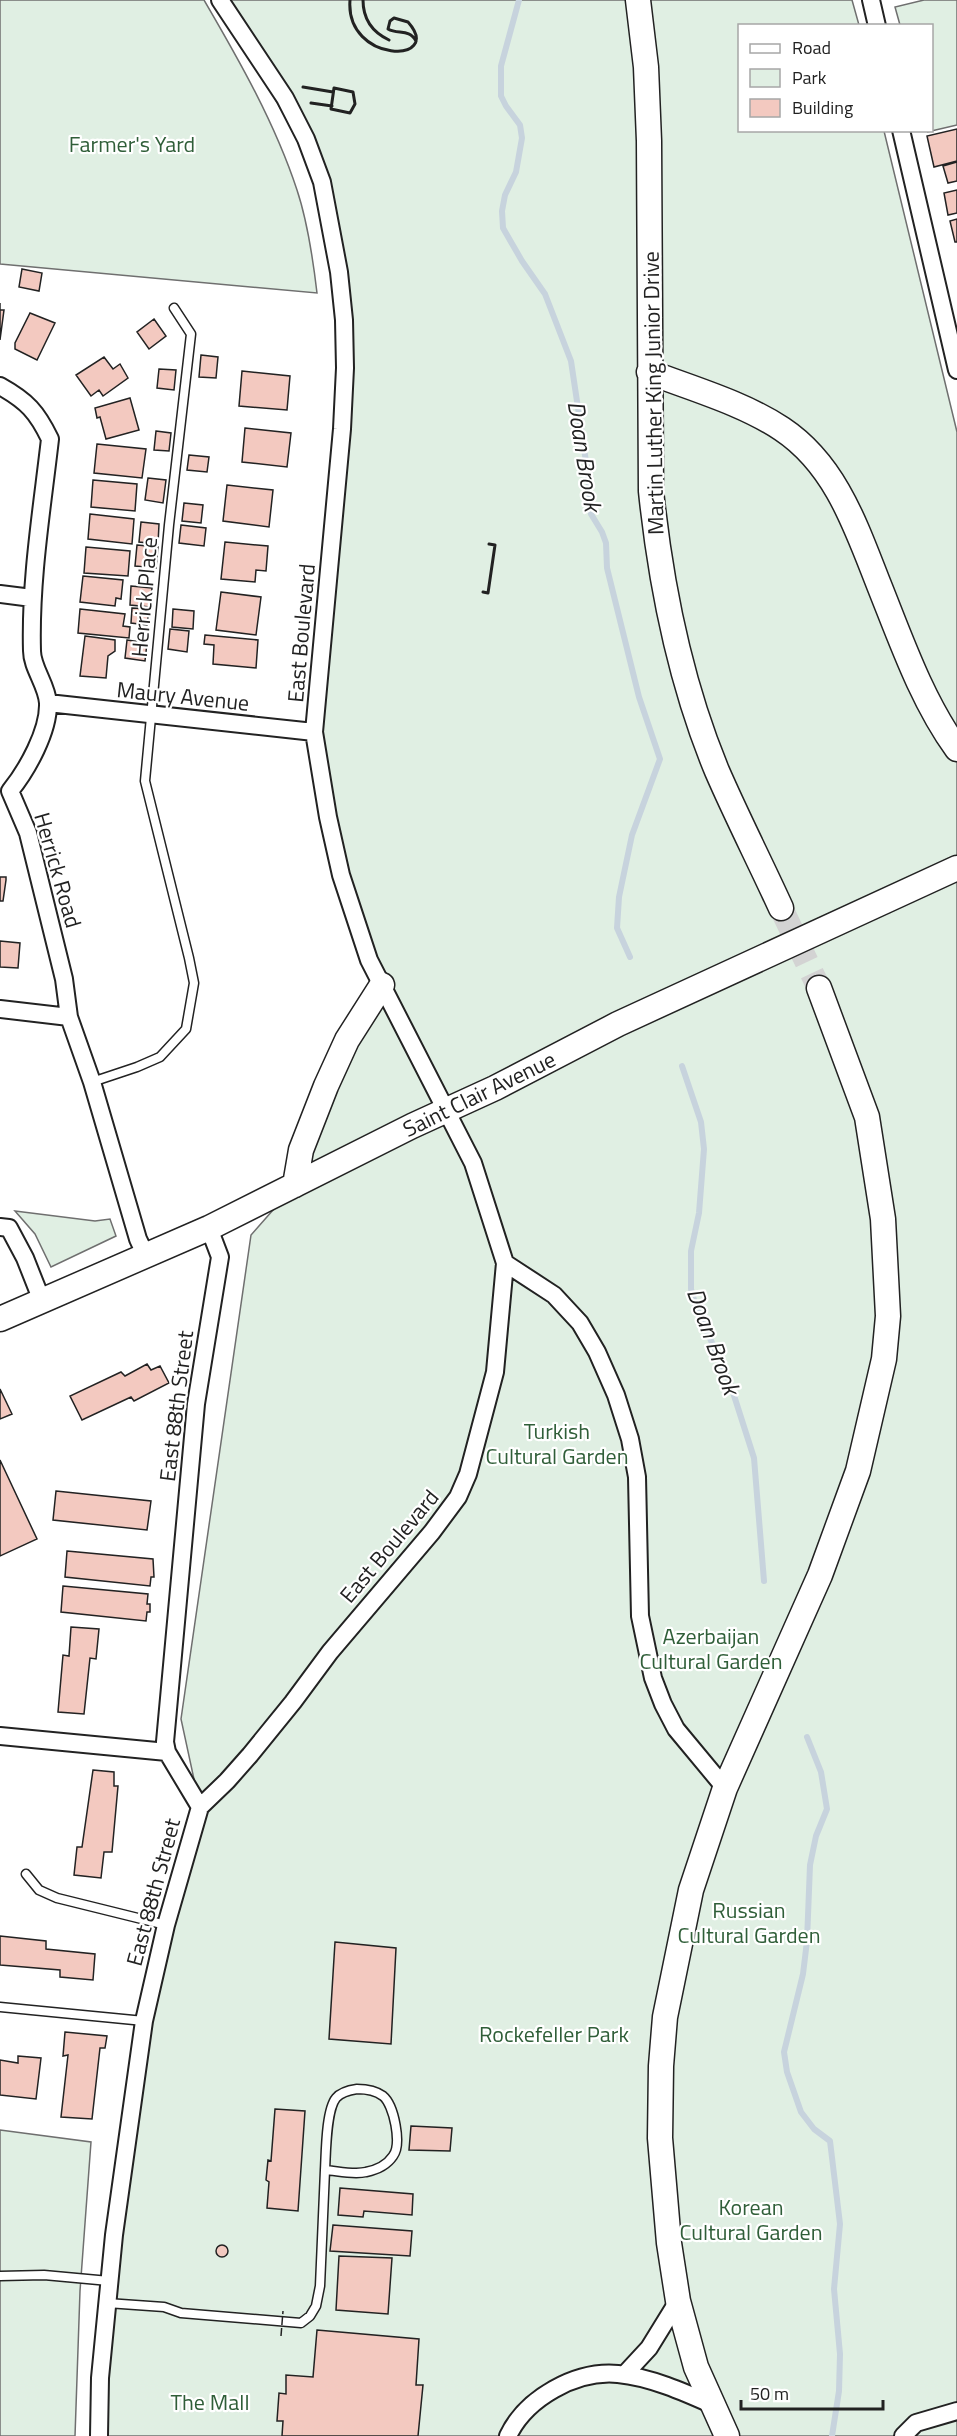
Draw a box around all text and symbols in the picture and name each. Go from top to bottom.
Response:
legend [738,24,933,132]
text: Road [792,34,831,61]
text: Park [792,64,827,91]
text: Building [792,94,853,121]
park label: Farmer's Yard [69,127,195,161]
street label: Martin Luther King Junior Drive [634,251,672,535]
water label: Doan Brook [559,398,612,517]
street label: Herrick Place [122,535,166,659]
street label: East Boulevard [278,562,324,704]
street label: Maury Avenue [115,672,251,720]
street label: Herrick Road [25,808,91,932]
street label: Saint Clair Avenue [397,1042,561,1146]
water label: Doan Brook [678,1283,751,1403]
street label: East 88th Street [150,1328,202,1483]
park label: Turkish Cultural Garden [486,1414,628,1473]
street label: East Boulevard [331,1482,447,1610]
park label: Azerbaijan Cultural Garden [640,1619,782,1678]
street label: East 88th Street [117,1814,189,1970]
park label: Russian Cultural Garden [678,1893,820,1952]
park label: Rockefeller Park [479,2017,629,2051]
park label: Korean Cultural Garden [680,2190,822,2249]
scale bar [741,2373,884,2411]
text: 50 m [750,2380,789,2407]
park label: The Mall [170,2385,250,2419]

